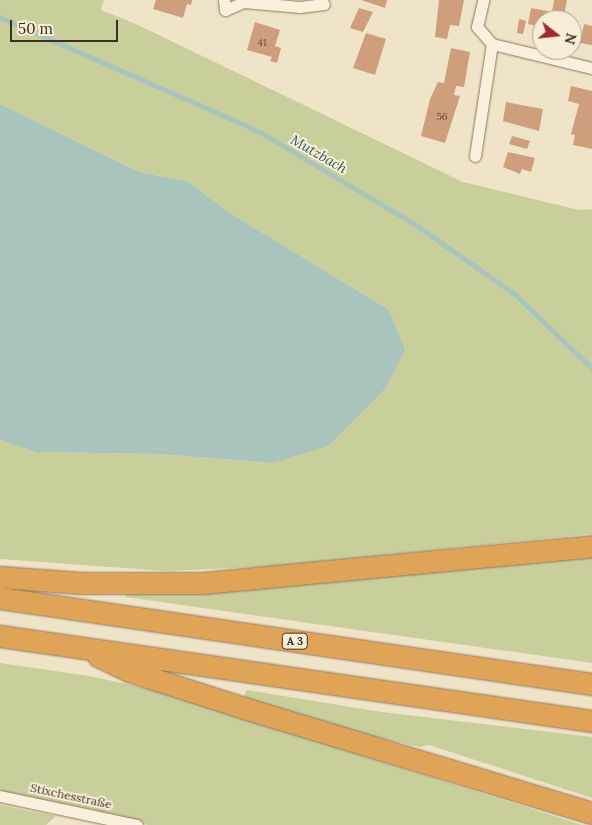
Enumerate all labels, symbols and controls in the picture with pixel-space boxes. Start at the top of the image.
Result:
scale bar [12,10,120,42]
north arrow [532,10,582,60]
text: 50 m [18,19,53,38]
text: N [560,31,581,47]
house number: 41 [257,37,267,49]
house number: 56 [436,111,448,123]
water label: Mutzbach [288,131,350,177]
road number: A 3 [281,632,309,649]
street label: Stixchesstraße [29,780,113,812]

